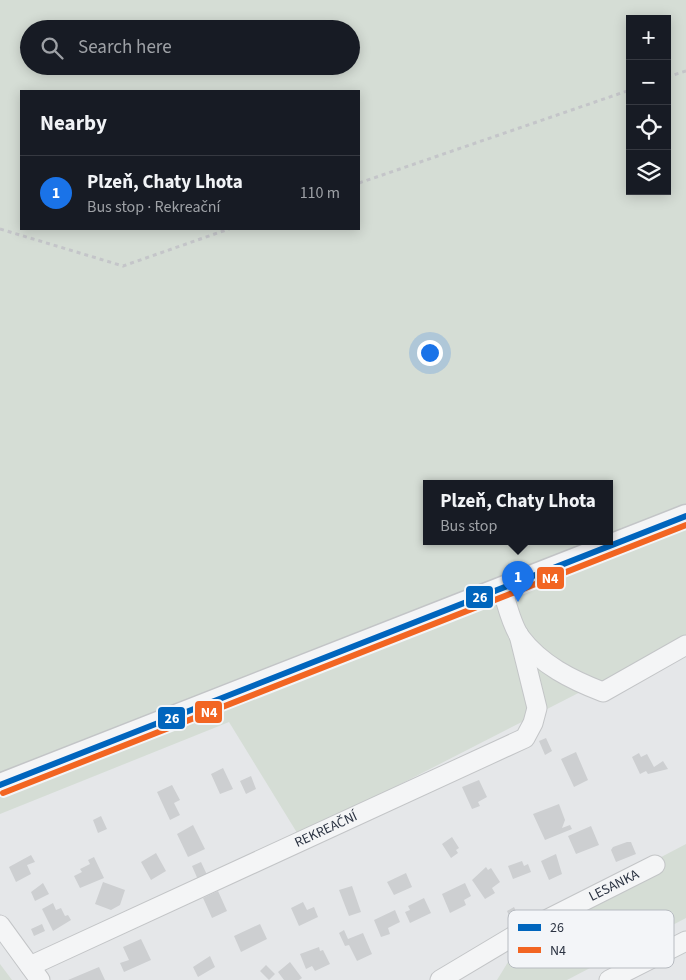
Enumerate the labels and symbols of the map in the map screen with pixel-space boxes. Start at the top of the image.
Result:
your location [417,340,443,366]
pin: 1 [502,561,534,602]
line badge: N4 [536,566,565,590]
text: N4 [542,569,559,589]
line badge: 26 [465,585,494,609]
text: 26 [473,588,487,608]
line badge: N4 [194,700,223,724]
text: N4 [201,703,218,723]
line badge: 26 [157,706,186,730]
text: 26 [165,709,179,729]
street label: REKREAČNÍ [291,806,362,853]
street label: LESANKA [585,864,643,907]
legend [508,910,674,968]
text: 26 [550,918,564,938]
text: N4 [550,941,566,961]

